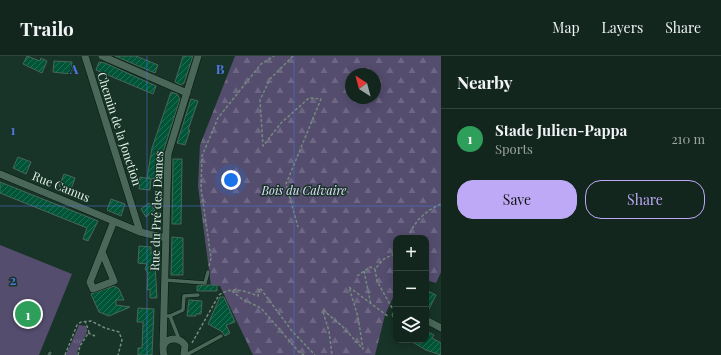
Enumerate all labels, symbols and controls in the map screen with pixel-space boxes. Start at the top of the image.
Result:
text: Trailo [20,15,74,41]
text: Map [552,18,580,37]
text: Layers [602,18,643,37]
text: Share [665,18,701,37]
text: A [69,60,79,77]
text: B [216,60,225,77]
north arrow [345,68,381,104]
street label: Chemin de la Jonction [94,70,146,187]
text: Nearby [457,71,512,93]
text: Stade Julien-Pappa [495,120,627,140]
text: 1 [11,121,16,138]
text: 1 [468,130,472,147]
text: 210 m [671,130,705,147]
text: Sports [495,140,533,157]
street label: Rue du Pré des Dames [146,151,166,271]
street label: Rue Camus [30,167,93,205]
your location [221,170,241,190]
button: Save [457,180,577,219]
button: Share [585,180,705,219]
park label: Bois du Calvaire [261,182,346,198]
map controls [393,235,429,343]
button: + [393,235,429,271]
text: 2 [10,271,17,288]
button: − [393,271,429,307]
pin: 1 [15,299,41,329]
button: layers [393,307,429,343]

